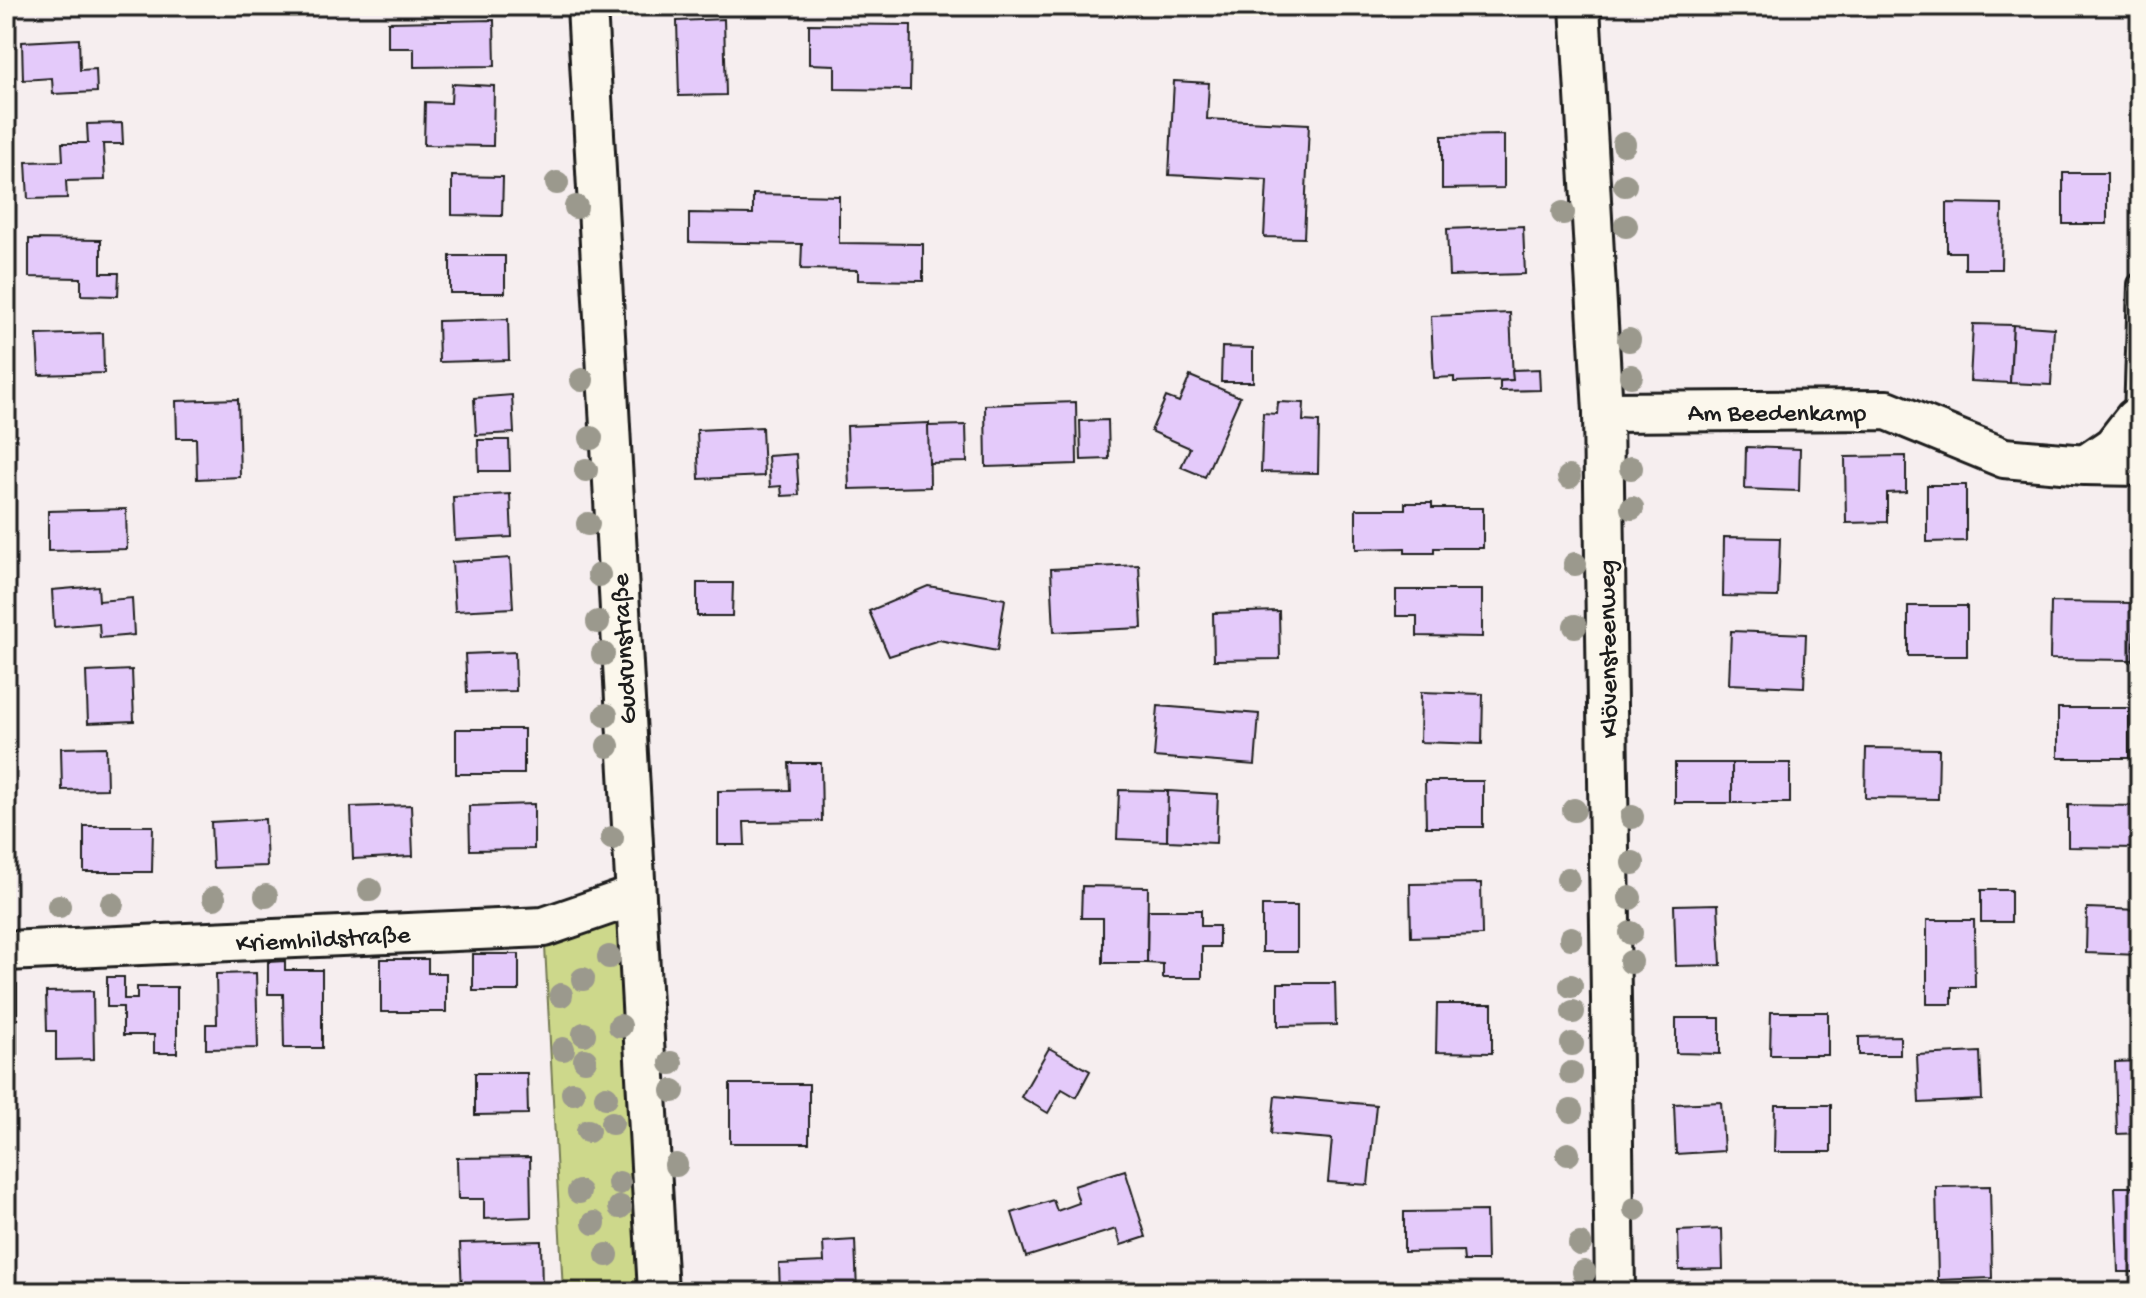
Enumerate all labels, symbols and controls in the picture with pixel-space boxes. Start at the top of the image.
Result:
street label: Am Beedenkamp [1688,400,1866,431]
street label: Klövensteenweg [1593,559,1628,738]
street label: Gudrunstraße [607,572,646,725]
street label: Kriemhildstraße [235,921,412,962]

